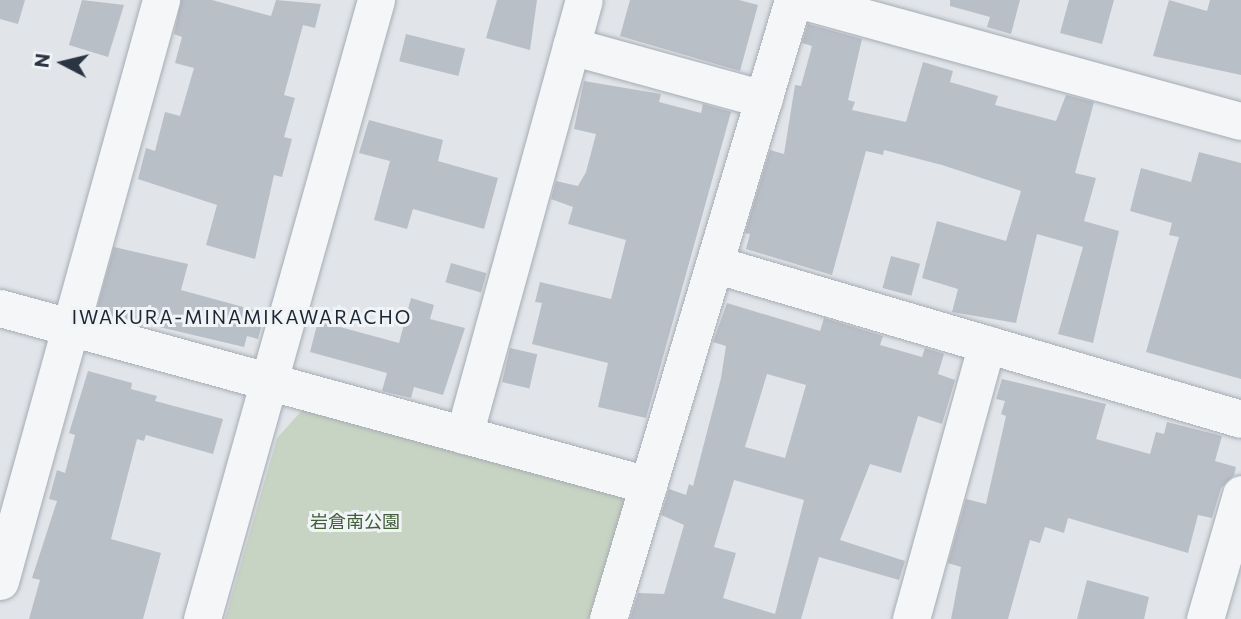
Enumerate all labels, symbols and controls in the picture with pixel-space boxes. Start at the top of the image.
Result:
north arrow [28,28,98,98]
text: N [29,52,54,69]
district label: IWAKURA-MINAMIKAWARACHO [75,306,409,328]
park label: 岩倉南公園 [310,510,400,532]

